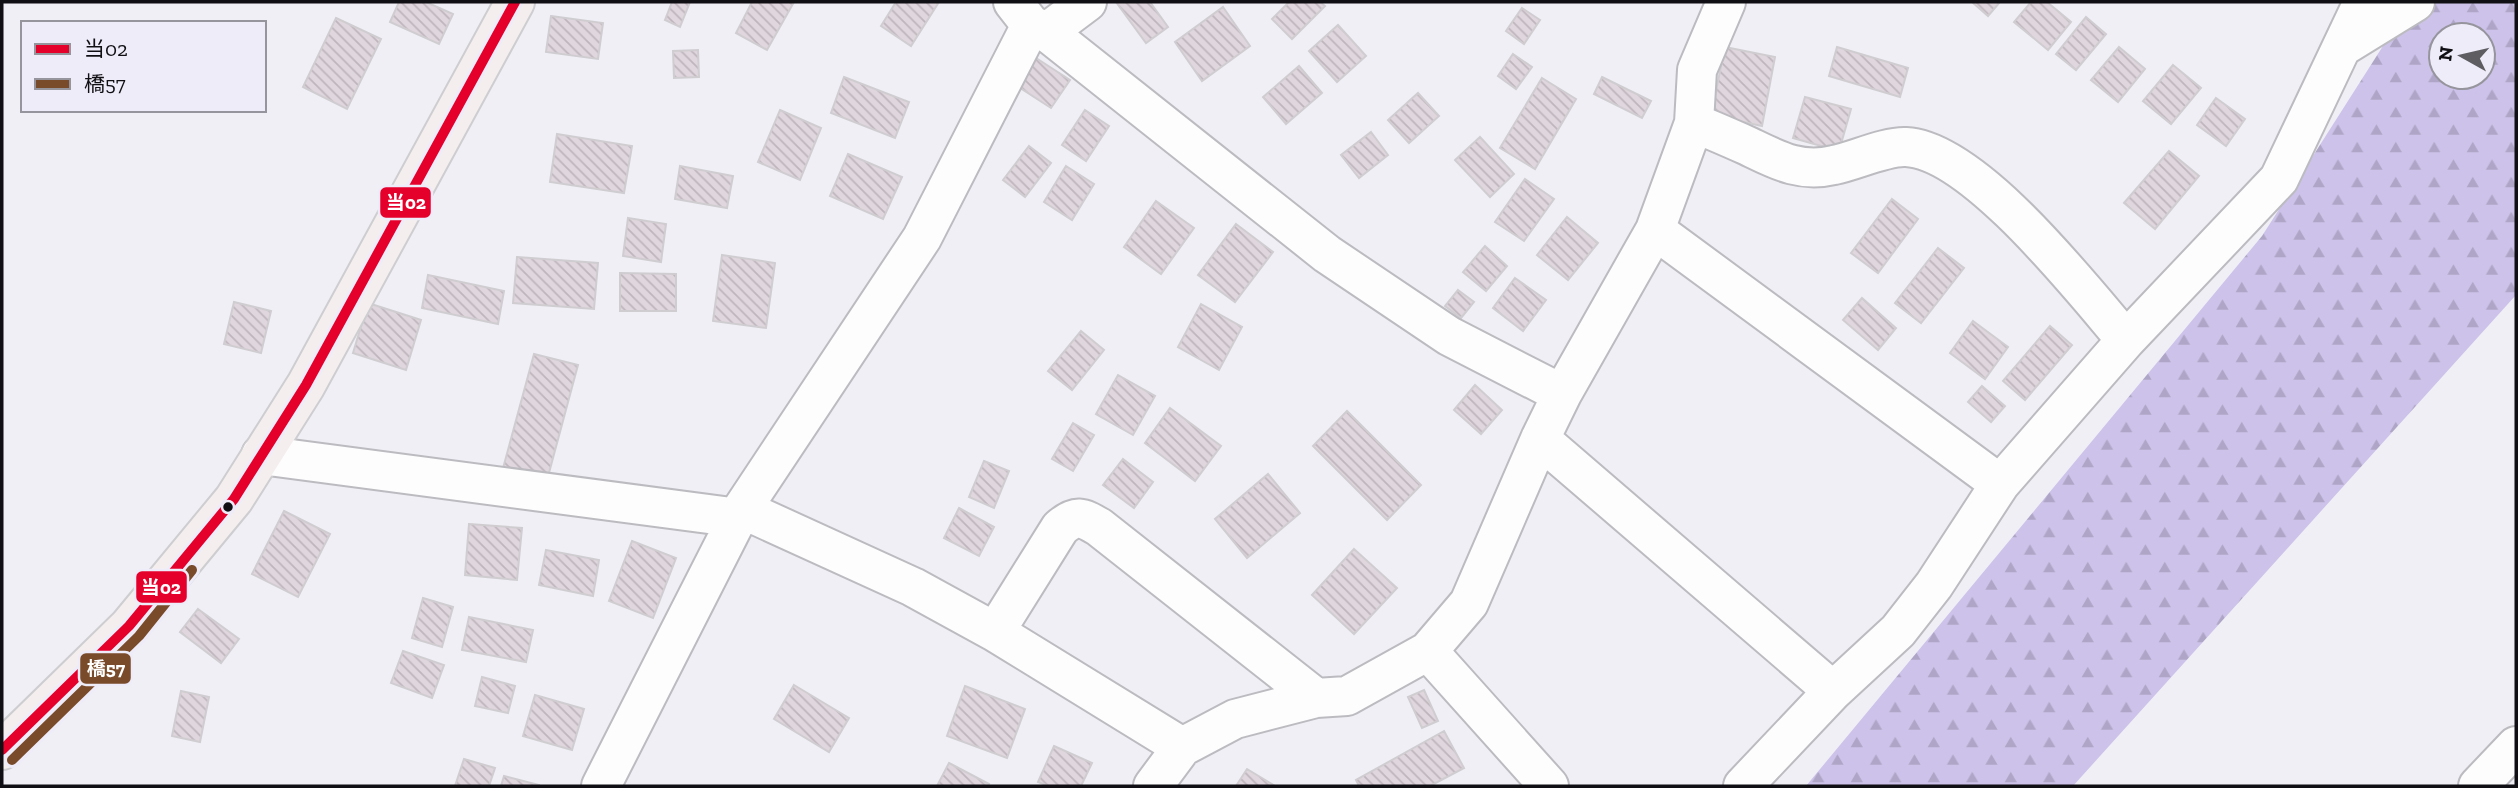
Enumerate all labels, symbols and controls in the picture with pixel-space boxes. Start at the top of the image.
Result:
legend [21,21,266,112]
north arrow [2427,21,2497,91]
text: 当02 [84,36,128,61]
text: N [2433,45,2458,62]
text: 橋57 [84,71,126,96]
line badge: 当02 [379,186,432,219]
text: 当02 [386,191,426,214]
unlabelled marker [221,500,235,514]
line badge: 当02 [135,570,188,604]
text: 当02 [141,576,181,599]
line badge: 橋57 [79,652,132,685]
text: 橋57 [87,657,126,680]

